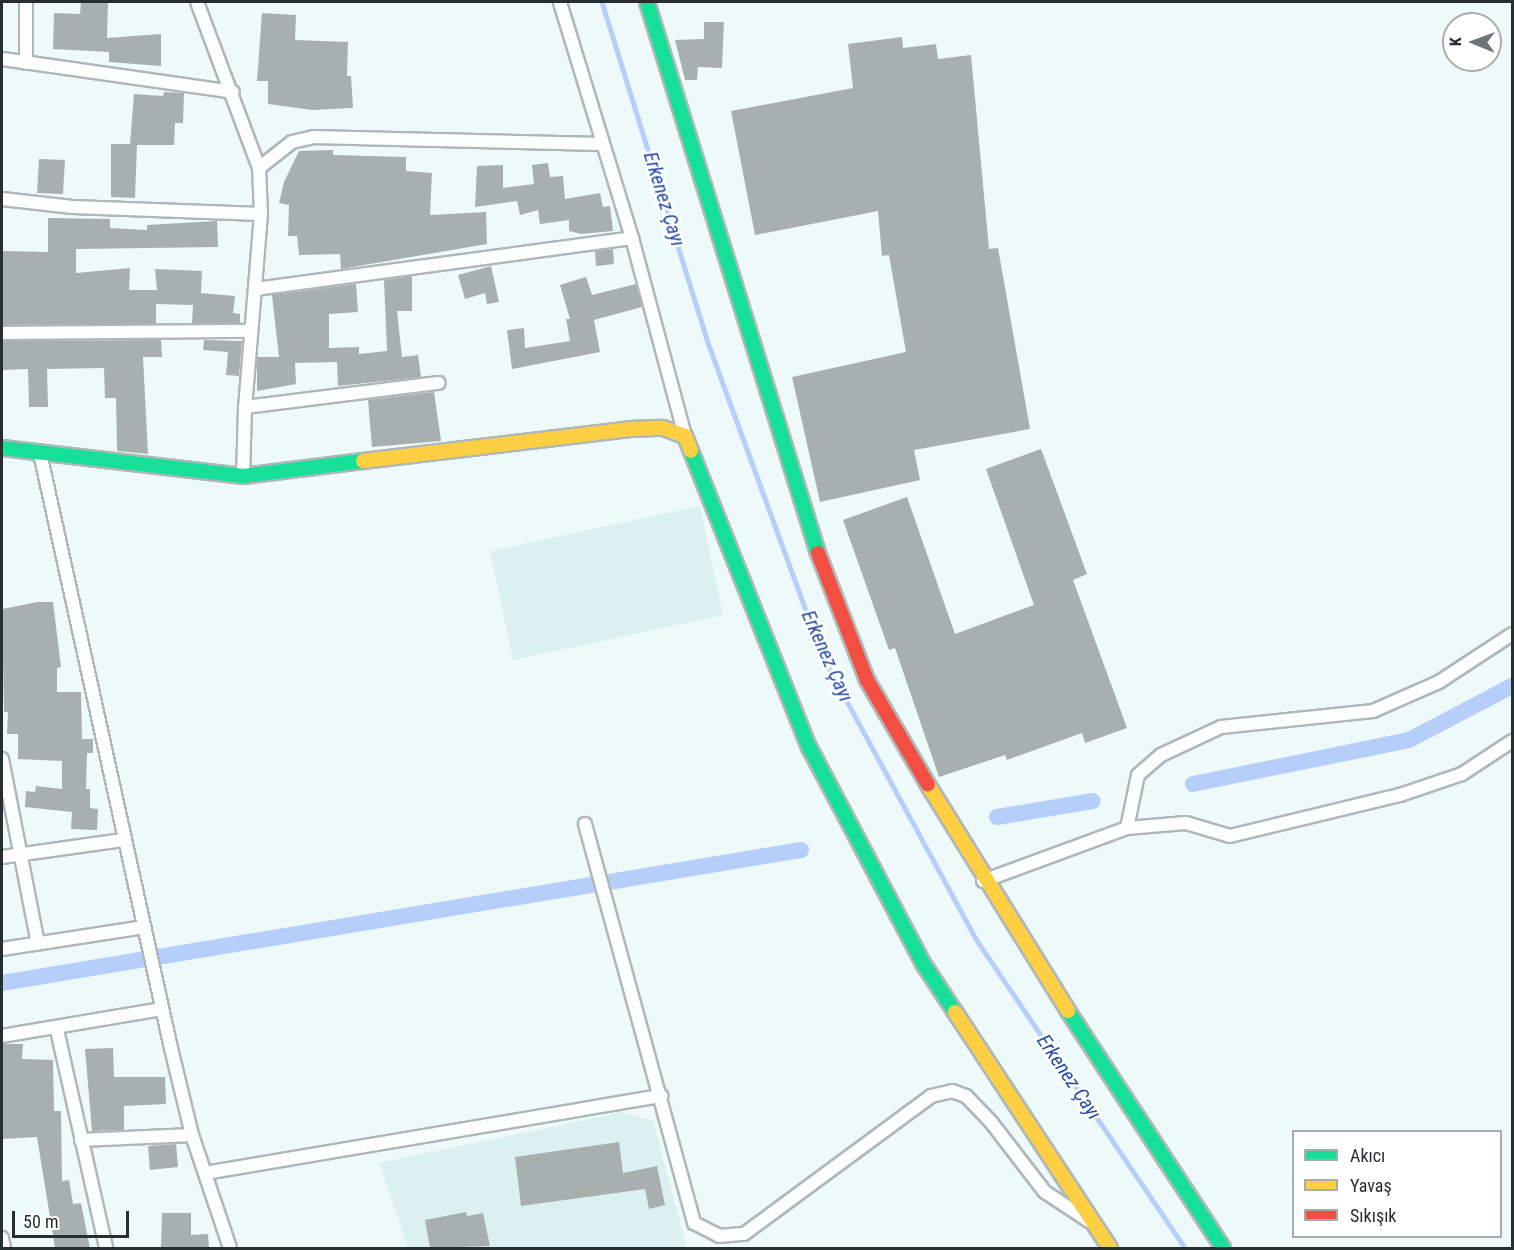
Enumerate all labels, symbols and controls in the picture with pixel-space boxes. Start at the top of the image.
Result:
north arrow [1442,12,1502,72]
text: K [1446,37,1465,46]
water label: Erkenez Çayı [638,149,690,249]
water label: Erkenez Çayı [796,607,858,705]
water label: Erkenez Çayı [1032,1030,1106,1124]
legend [1292,1130,1502,1238]
text: Akıcı [1350,1145,1385,1166]
text: Yavaş [1350,1175,1392,1196]
scale bar [15,1199,132,1237]
text: Sıkışık [1350,1205,1396,1226]
text: 50 m [23,1211,58,1232]

